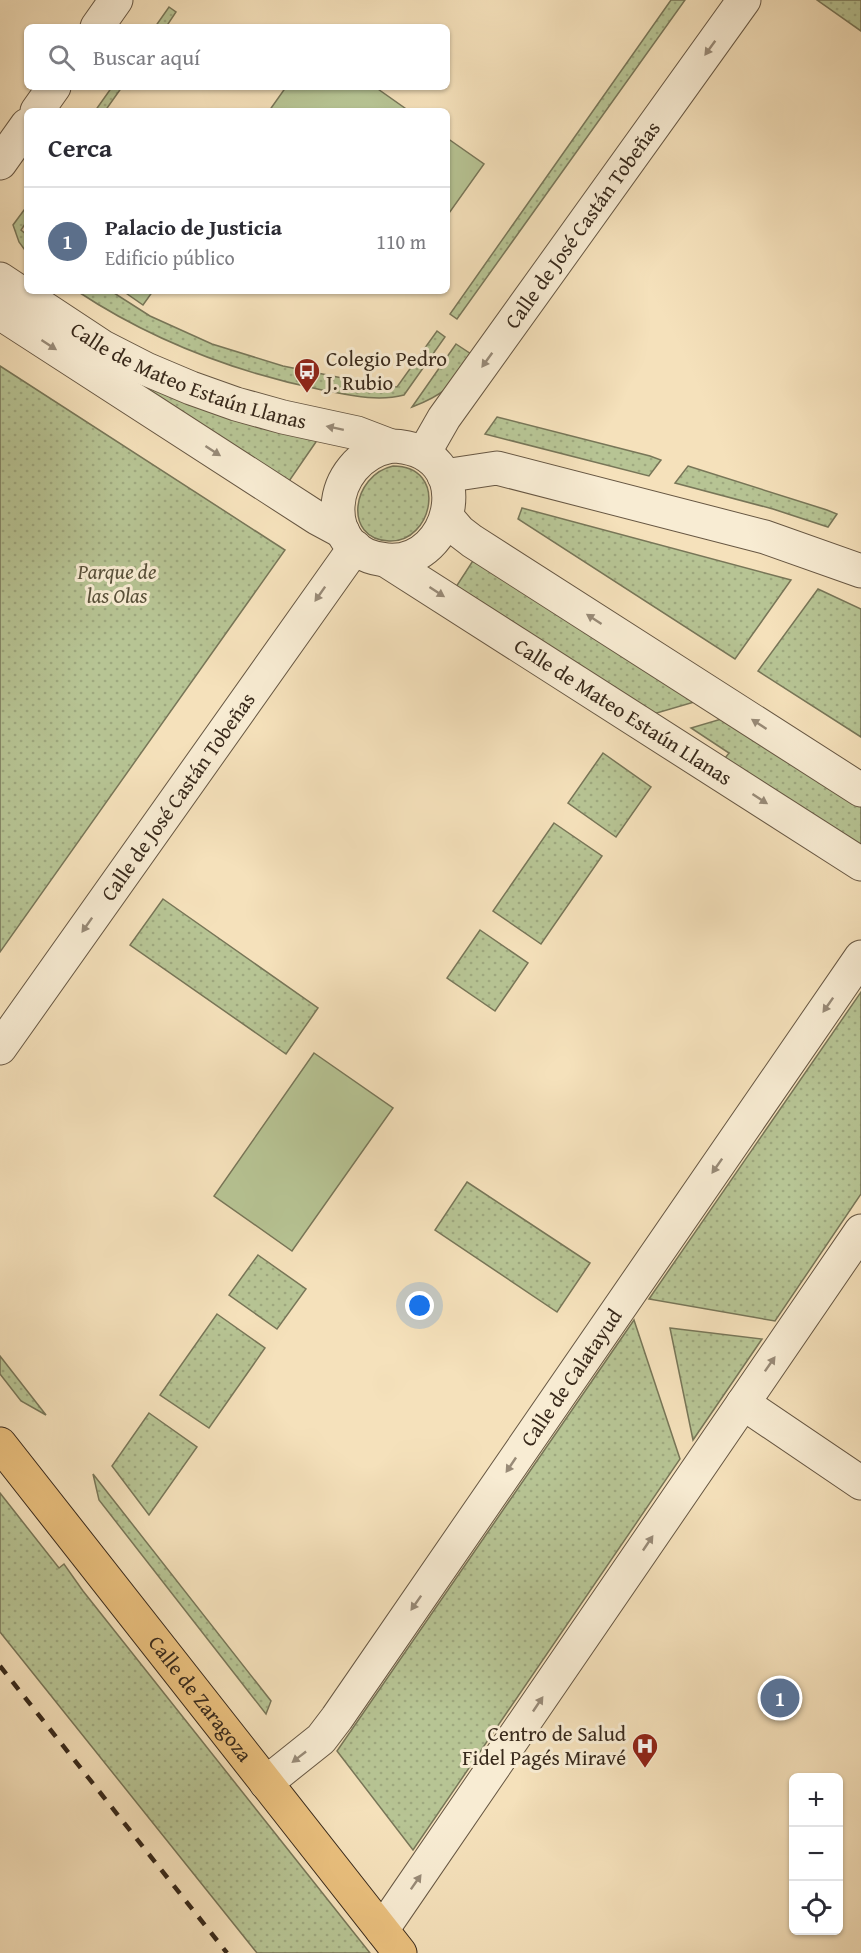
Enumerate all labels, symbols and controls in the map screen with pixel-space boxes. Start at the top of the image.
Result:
search box [24,24,450,90]
one-way arrow [704,39,716,55]
icon: search [45,41,78,74]
text: Buscar aquí [93,41,200,73]
street label: Calle de José Castán Tobeñas [497,114,668,335]
text: Cerca [48,128,112,167]
text: Palacio de Justicia [105,211,282,243]
text: 1 [62,227,73,256]
text: 110 m [376,227,426,256]
text: Edificio público [105,243,235,272]
street label: Calle de Mateo Estaún Llanas [65,314,309,437]
one-way arrow [41,339,57,350]
place label: Colegio Pedro J. Rubio [323,343,447,398]
one-way arrow [481,351,493,367]
bus stop icon: Colegio Pedro J. Rubio [292,356,322,394]
one-way arrow [325,423,344,432]
one-way arrow [205,445,221,456]
park label: Parque de las Olas [77,556,156,611]
one-way arrow [314,585,326,601]
one-way arrow [428,587,445,598]
one-way arrow [586,614,602,625]
street label: Calle de Mateo Estaún Llanas [508,630,738,793]
street label: Calle de José Castán Tobeñas [93,686,262,907]
one-way arrow [751,718,767,730]
one-way arrow [752,794,768,805]
one-way arrow [81,916,93,932]
one-way arrow [823,997,834,1013]
one-way arrow [711,1157,723,1173]
your location [405,1291,434,1320]
street label: Calle de Calatayud [512,1302,630,1453]
one-way arrow [764,1357,776,1373]
one-way arrow [505,1456,517,1472]
one-way arrow [642,1535,654,1551]
one-way arrow [410,1594,422,1610]
street label: Calle de Zaragoza [141,1629,260,1768]
pin: 1 [760,1676,800,1720]
one-way arrow [532,1696,544,1712]
place label: Centro de Salud Fidel Pagés Miravé [462,1718,627,1773]
hospital icon: Centro de Salud Fidel Pagés Miravé [630,1731,660,1769]
one-way arrow [291,1751,306,1763]
map controls [789,1773,843,1935]
button: + [789,1773,843,1827]
button: − [789,1827,843,1881]
one-way arrow [410,1874,422,1890]
button: locate [789,1881,843,1935]

